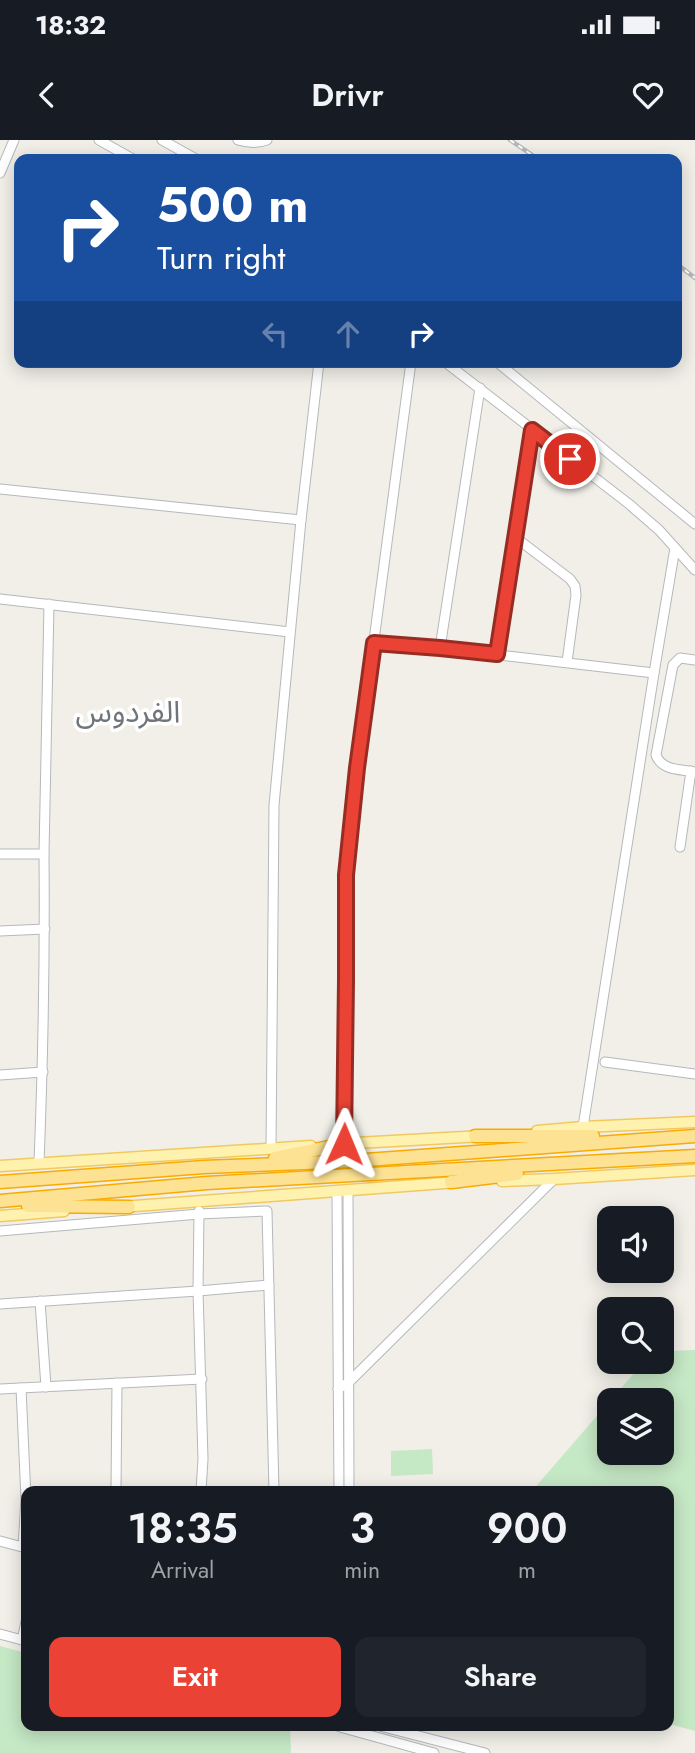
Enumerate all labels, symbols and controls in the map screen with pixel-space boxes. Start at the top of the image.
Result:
text: 18:32 [35,6,106,44]
text: Drivr [311,72,384,118]
icon: back [28,76,66,114]
icon: heart [629,76,667,114]
text: 500 m [157,170,308,240]
icon: right [42,182,133,273]
text: Turn right [157,235,286,281]
icon: left [256,315,294,353]
icon: ahead [329,315,367,353]
icon: right [402,315,440,353]
pin [540,429,600,489]
icon: arrive [551,440,589,478]
district label: الفردوس [76,690,180,733]
position arrow [307,1107,381,1181]
map controls [597,1206,674,1465]
button: sound [597,1206,674,1283]
button: search [597,1297,674,1374]
button: layers [597,1388,674,1465]
text: 18:35 [127,1498,238,1559]
text: 3 [350,1498,375,1559]
text: 900 [487,1498,568,1559]
text: Arrival [151,1553,214,1587]
text: min [344,1553,380,1587]
text: m [518,1553,536,1587]
button: Exit [49,1637,341,1717]
button: Share [355,1637,646,1717]

